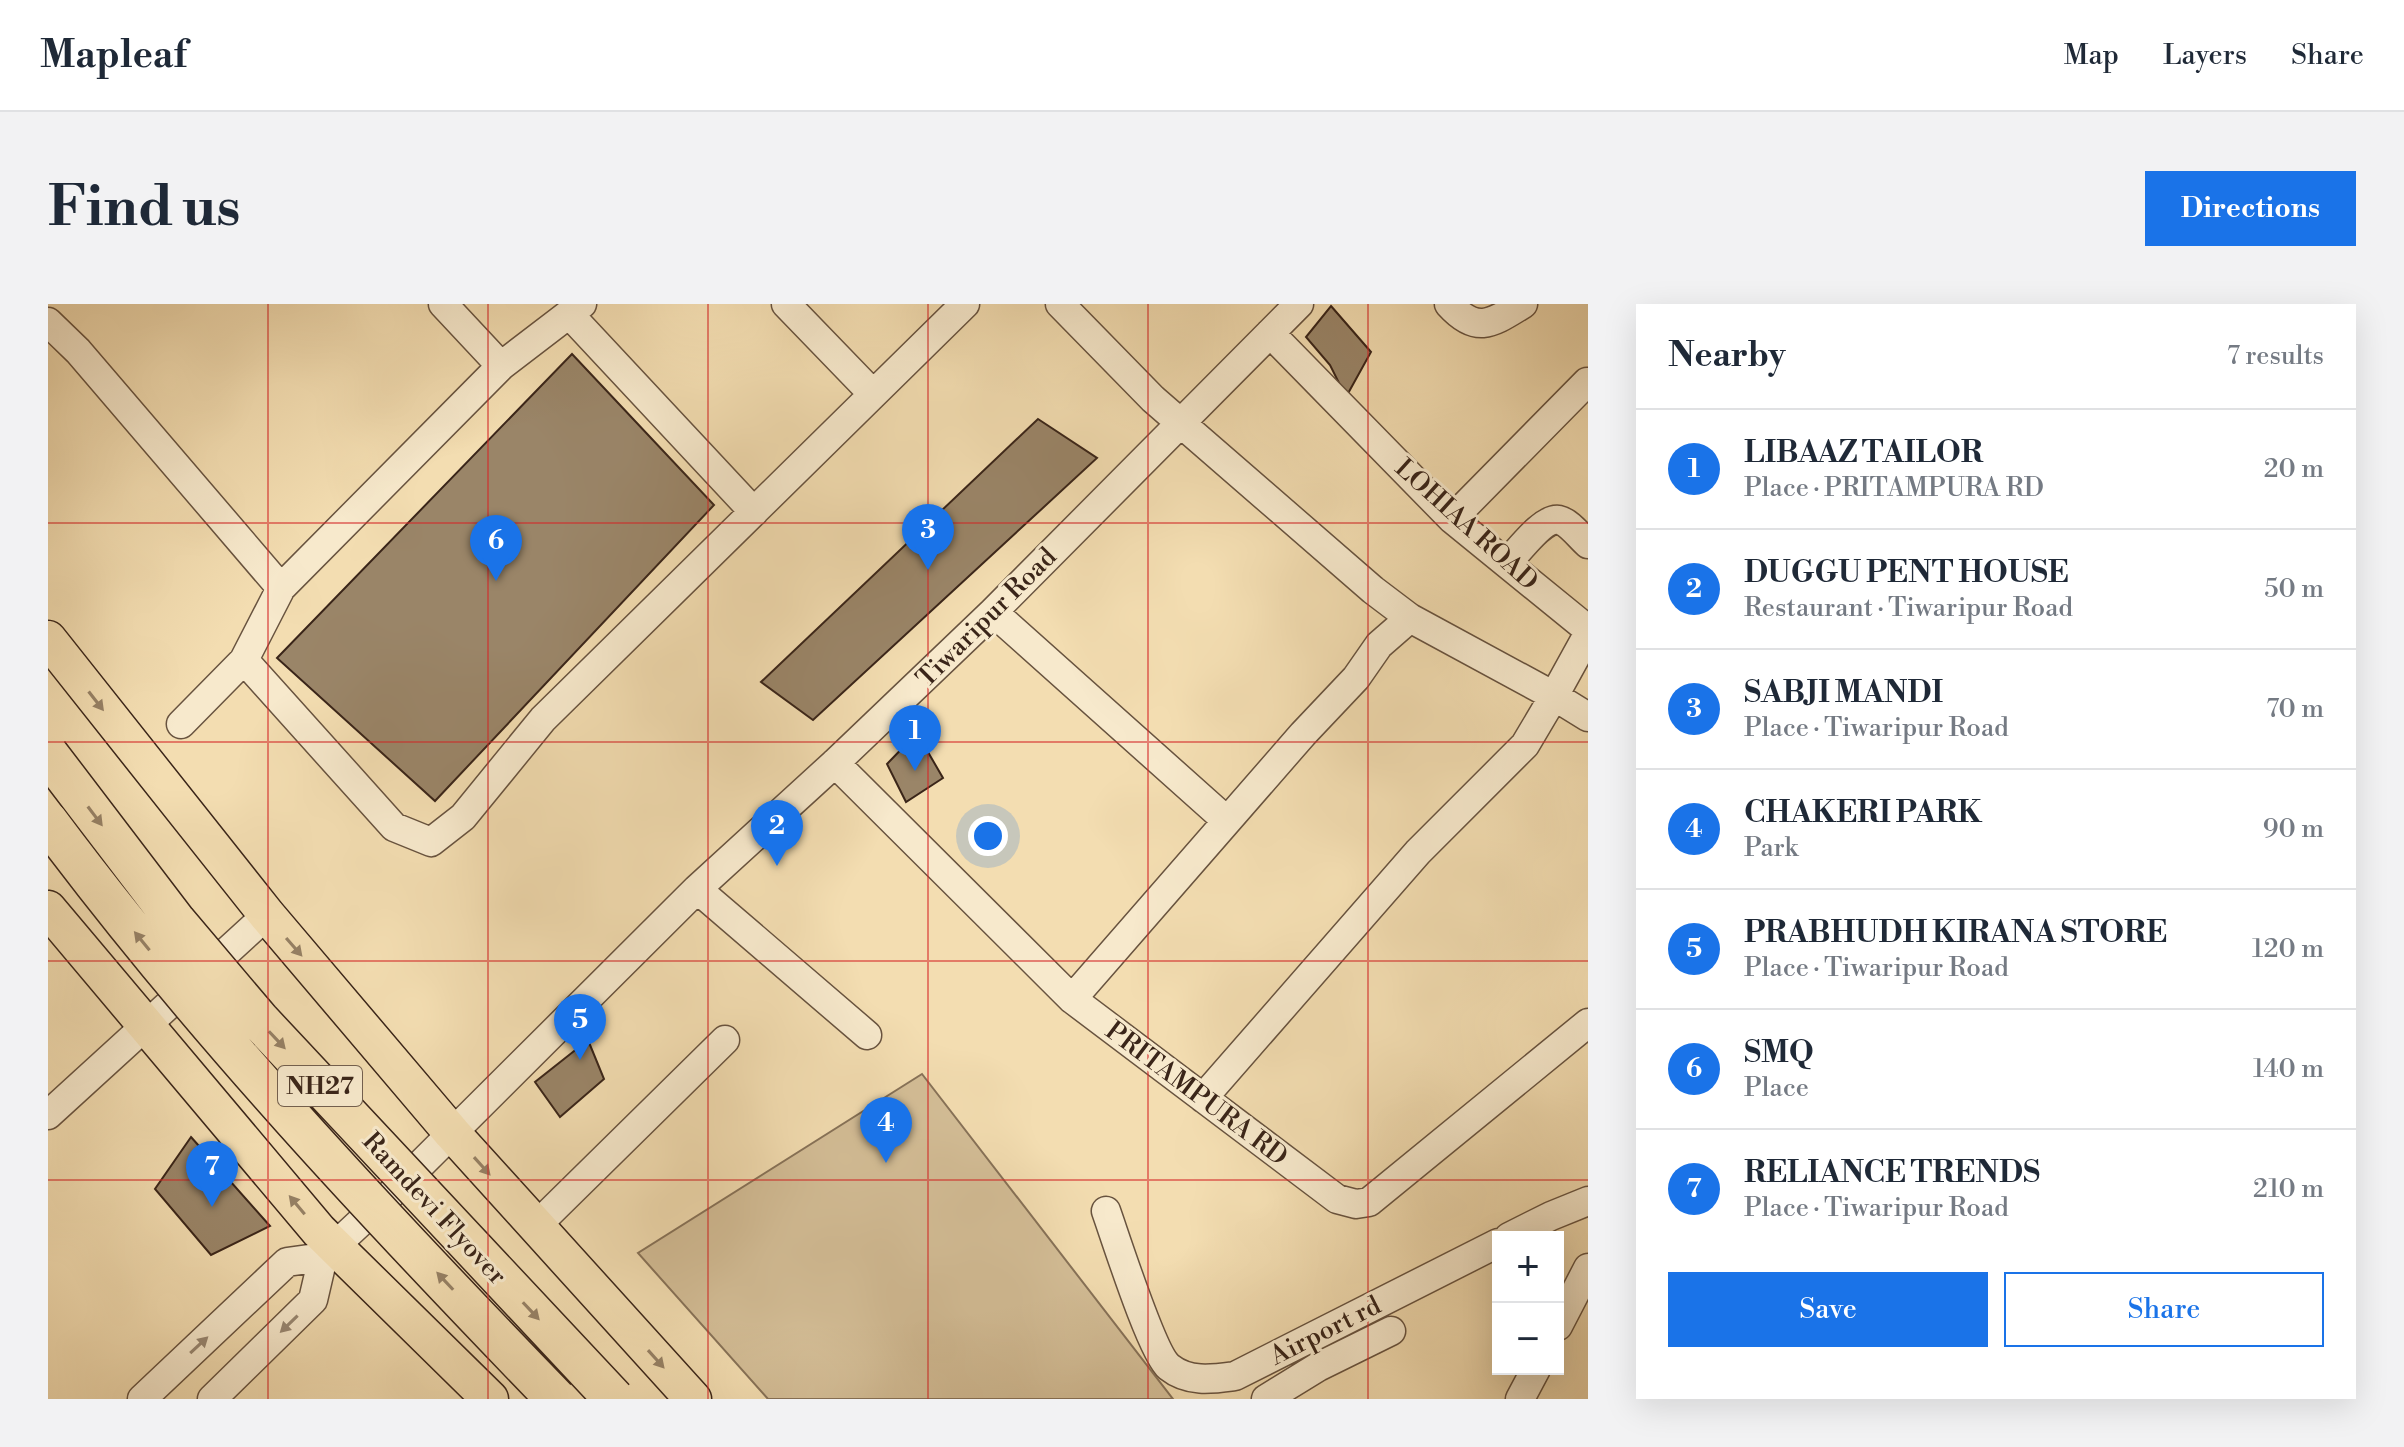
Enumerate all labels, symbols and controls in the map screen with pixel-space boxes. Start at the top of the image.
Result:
text: Mapleaf [40,32,187,79]
text: Map [2064,38,2119,73]
text: Layers [2163,38,2247,73]
text: Share [2291,38,2364,73]
button: Directions [2145,171,2356,246]
text: Find us [48,173,241,243]
text: Nearby [1668,335,1786,377]
text: 7 results [2227,340,2324,372]
text: LIBAAZ TAILOR [1744,434,1983,472]
street label: LOHIAA ROAD [1388,452,1545,597]
text: 1 [1688,453,1700,485]
text: 20 m [2264,453,2324,485]
text: Place · PRITAMPURA RD [1744,472,2044,504]
pin: 3 [902,504,954,570]
pin: 6 [470,515,522,581]
street label: Tiwaripur Road [910,541,1064,694]
text: DUGGU PENT HOUSE [1744,554,2069,592]
text: 2 [1686,573,1702,605]
text: 50 m [2264,573,2324,605]
text: Restaurant · Tiwaripur Road [1744,592,2073,624]
text: SABJI MANDI [1744,674,1943,712]
one-way arrow [88,691,104,711]
text: 3 [1686,693,1702,725]
text: 70 m [2266,693,2324,725]
pin: 1 [889,705,941,771]
text: Place · Tiwaripur Road [1744,712,2009,744]
text: CHAKERI PARK [1744,794,1982,832]
pin: 2 [751,800,803,866]
one-way arrow [87,806,103,826]
text: 4 [1685,813,1703,845]
text: 90 m [2263,813,2324,845]
your location [968,816,1008,856]
text: Park [1744,832,1798,864]
text: PRABHUDH KIRANA STORE [1744,914,2167,952]
one-way arrow [134,931,151,951]
text: 5 [1686,933,1702,965]
text: 120 m [2252,933,2324,965]
one-way arrow [285,936,302,956]
text: Place · Tiwaripur Road [1744,952,2009,984]
pin: 5 [554,994,606,1060]
street label: PRITAMPURA RD [1099,1015,1294,1173]
one-way arrow [267,1030,285,1049]
text: SMQ [1744,1034,1814,1072]
text: 6 [1686,1053,1702,1085]
text: 140 m [2253,1053,2324,1085]
road number: NH27 [278,1066,362,1106]
text: Place [1744,1072,1809,1104]
pin: 4 [860,1097,912,1163]
street label: Ramdevi Flyover [355,1126,513,1292]
pin: 7 [186,1141,238,1207]
text: RELIANCE TRENDS [1744,1154,2040,1192]
one-way arrow [472,1156,490,1175]
text: 7 [1686,1173,1702,1205]
text: 210 m [2253,1173,2324,1205]
text: Place · Tiwaripur Road [1744,1192,2009,1224]
one-way arrow [289,1195,306,1215]
map controls [1492,1231,1564,1375]
button: + [1492,1231,1564,1303]
one-way arrow [436,1272,454,1291]
button: Save [1668,1272,1988,1347]
button: Share [2004,1272,2324,1347]
street label: Airport rd [1264,1289,1387,1373]
one-way arrow [522,1301,540,1320]
button: − [1492,1303,1564,1375]
one-way arrow [280,1314,299,1332]
one-way arrow [189,1337,208,1355]
one-way arrow [646,1349,664,1368]

